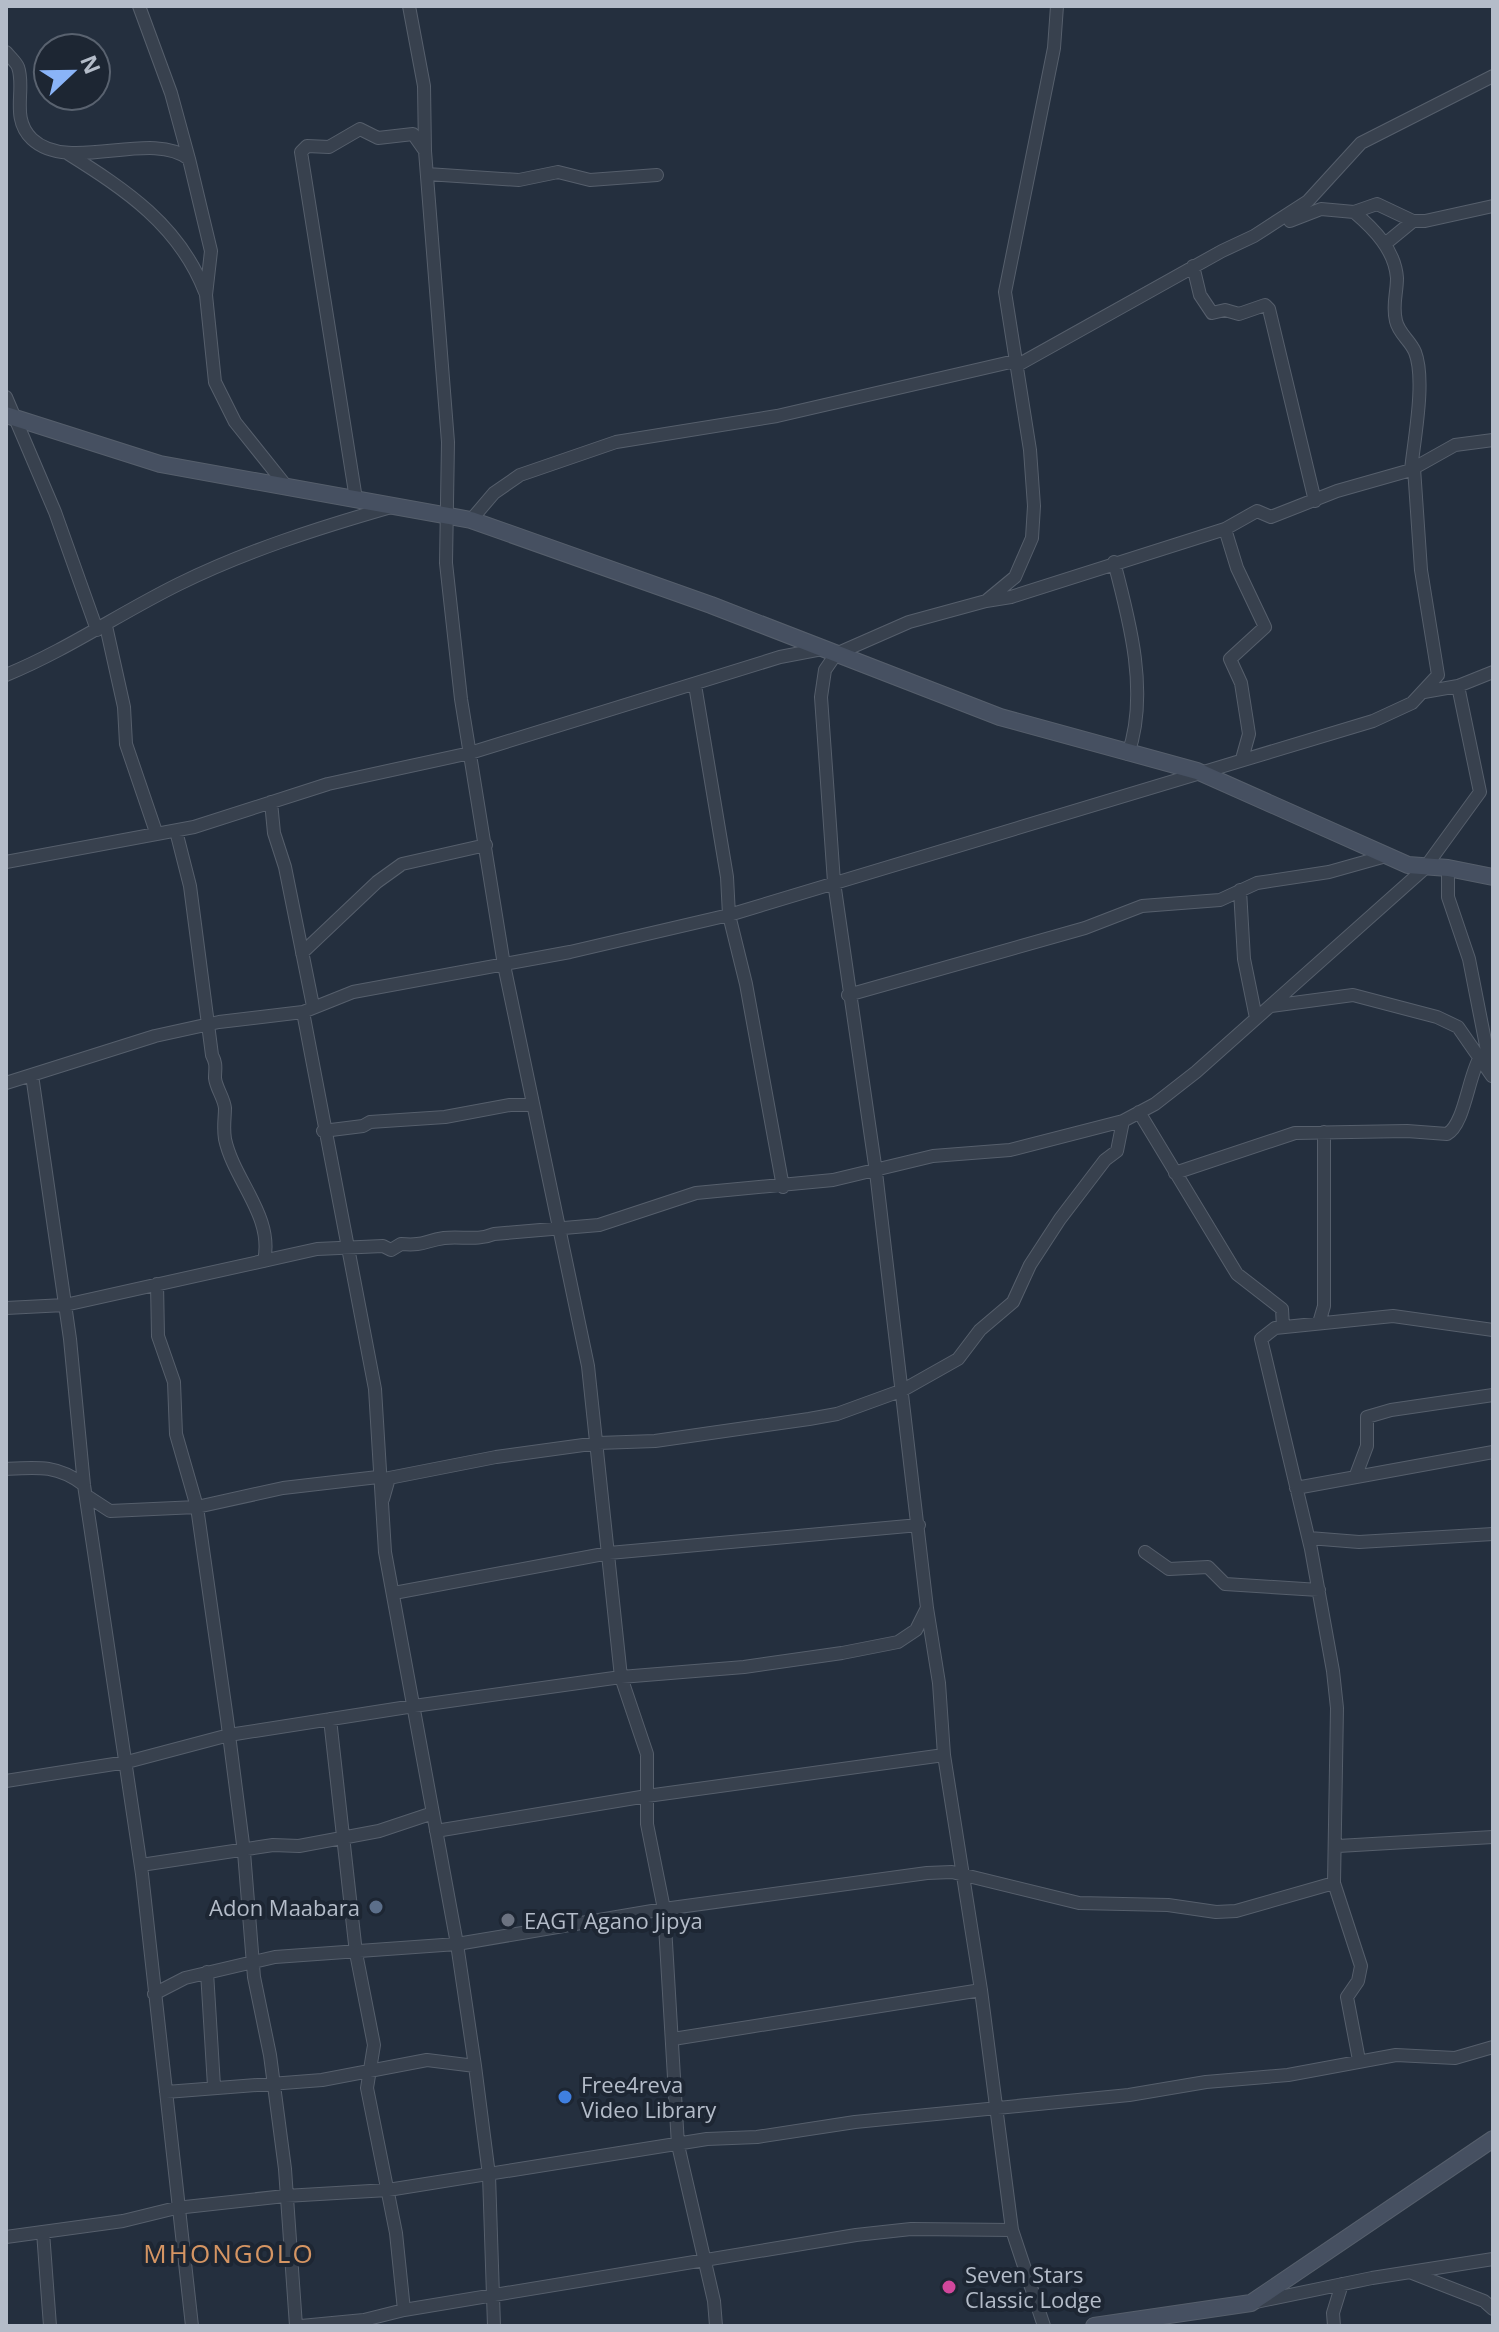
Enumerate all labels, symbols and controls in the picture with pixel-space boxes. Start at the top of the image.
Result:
north arrow [32,32,112,112]
text: N [74,50,109,78]
place label: Adon Maabara [209,1892,360,1922]
marker: Adon Maabara [367,1898,385,1916]
place label: EAGT Agano Jipya [524,1905,703,1935]
marker: EAGT Agano Jipya [499,1911,517,1929]
place label: Free4reva Video Library [581,2069,717,2124]
marker: Free4reva Video Library [556,2088,574,2106]
district label: MHONGOLO [143,2235,315,2271]
place label: Seven Stars Classic Lodge [965,2259,1102,2314]
marker: Seven Stars Classic Lodge [940,2278,958,2296]

